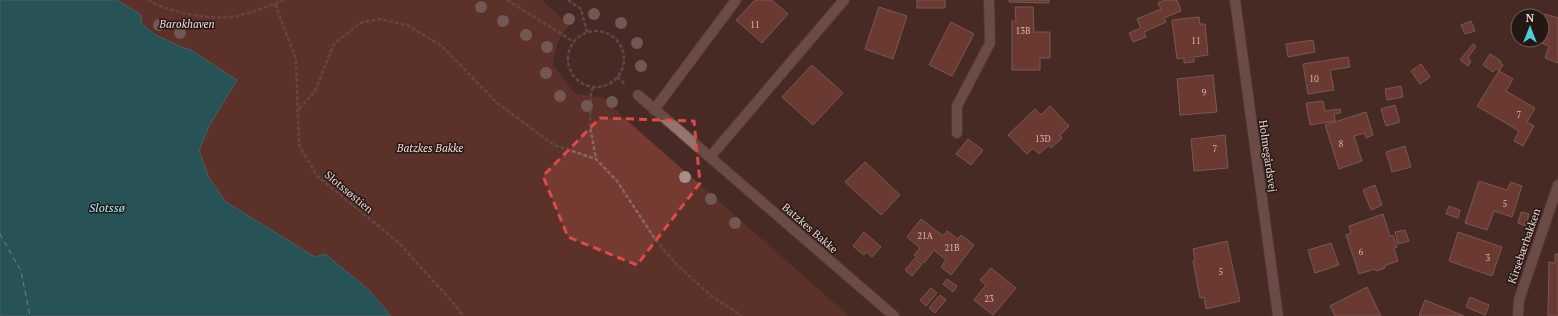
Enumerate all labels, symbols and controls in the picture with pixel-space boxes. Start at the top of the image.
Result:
north arrow [1510,8,1550,48]
text: N [1526,11,1535,25]
park label: Barokhaven [158,17,215,31]
house number: 11 [750,19,760,31]
house number: 13B [1015,25,1031,37]
house number: 11 [1191,35,1201,47]
house number: 10 [1309,73,1319,85]
house number: 9 [1202,87,1207,99]
house number: 7 [1517,109,1522,121]
street label: Holmegårdsvej [1256,119,1280,193]
house number: 13D [1035,133,1051,145]
house number: 8 [1339,138,1344,150]
park label: Batzkes Bakke [396,141,463,155]
house number: 7 [1213,143,1218,155]
street label: Slotssøstien [322,168,376,217]
house number: 5 [1503,198,1508,210]
water label: Slotssø [89,200,126,215]
street label: Batzkes Bakke [779,200,841,256]
street label: Kirsebærbakken [1505,206,1544,285]
house number: 21A [917,230,934,242]
house number: 21B [944,242,960,254]
house number: 6 [1359,246,1364,258]
house number: 3 [1486,252,1491,264]
house number: 5 [1219,266,1224,278]
house number: 23 [984,293,994,305]

